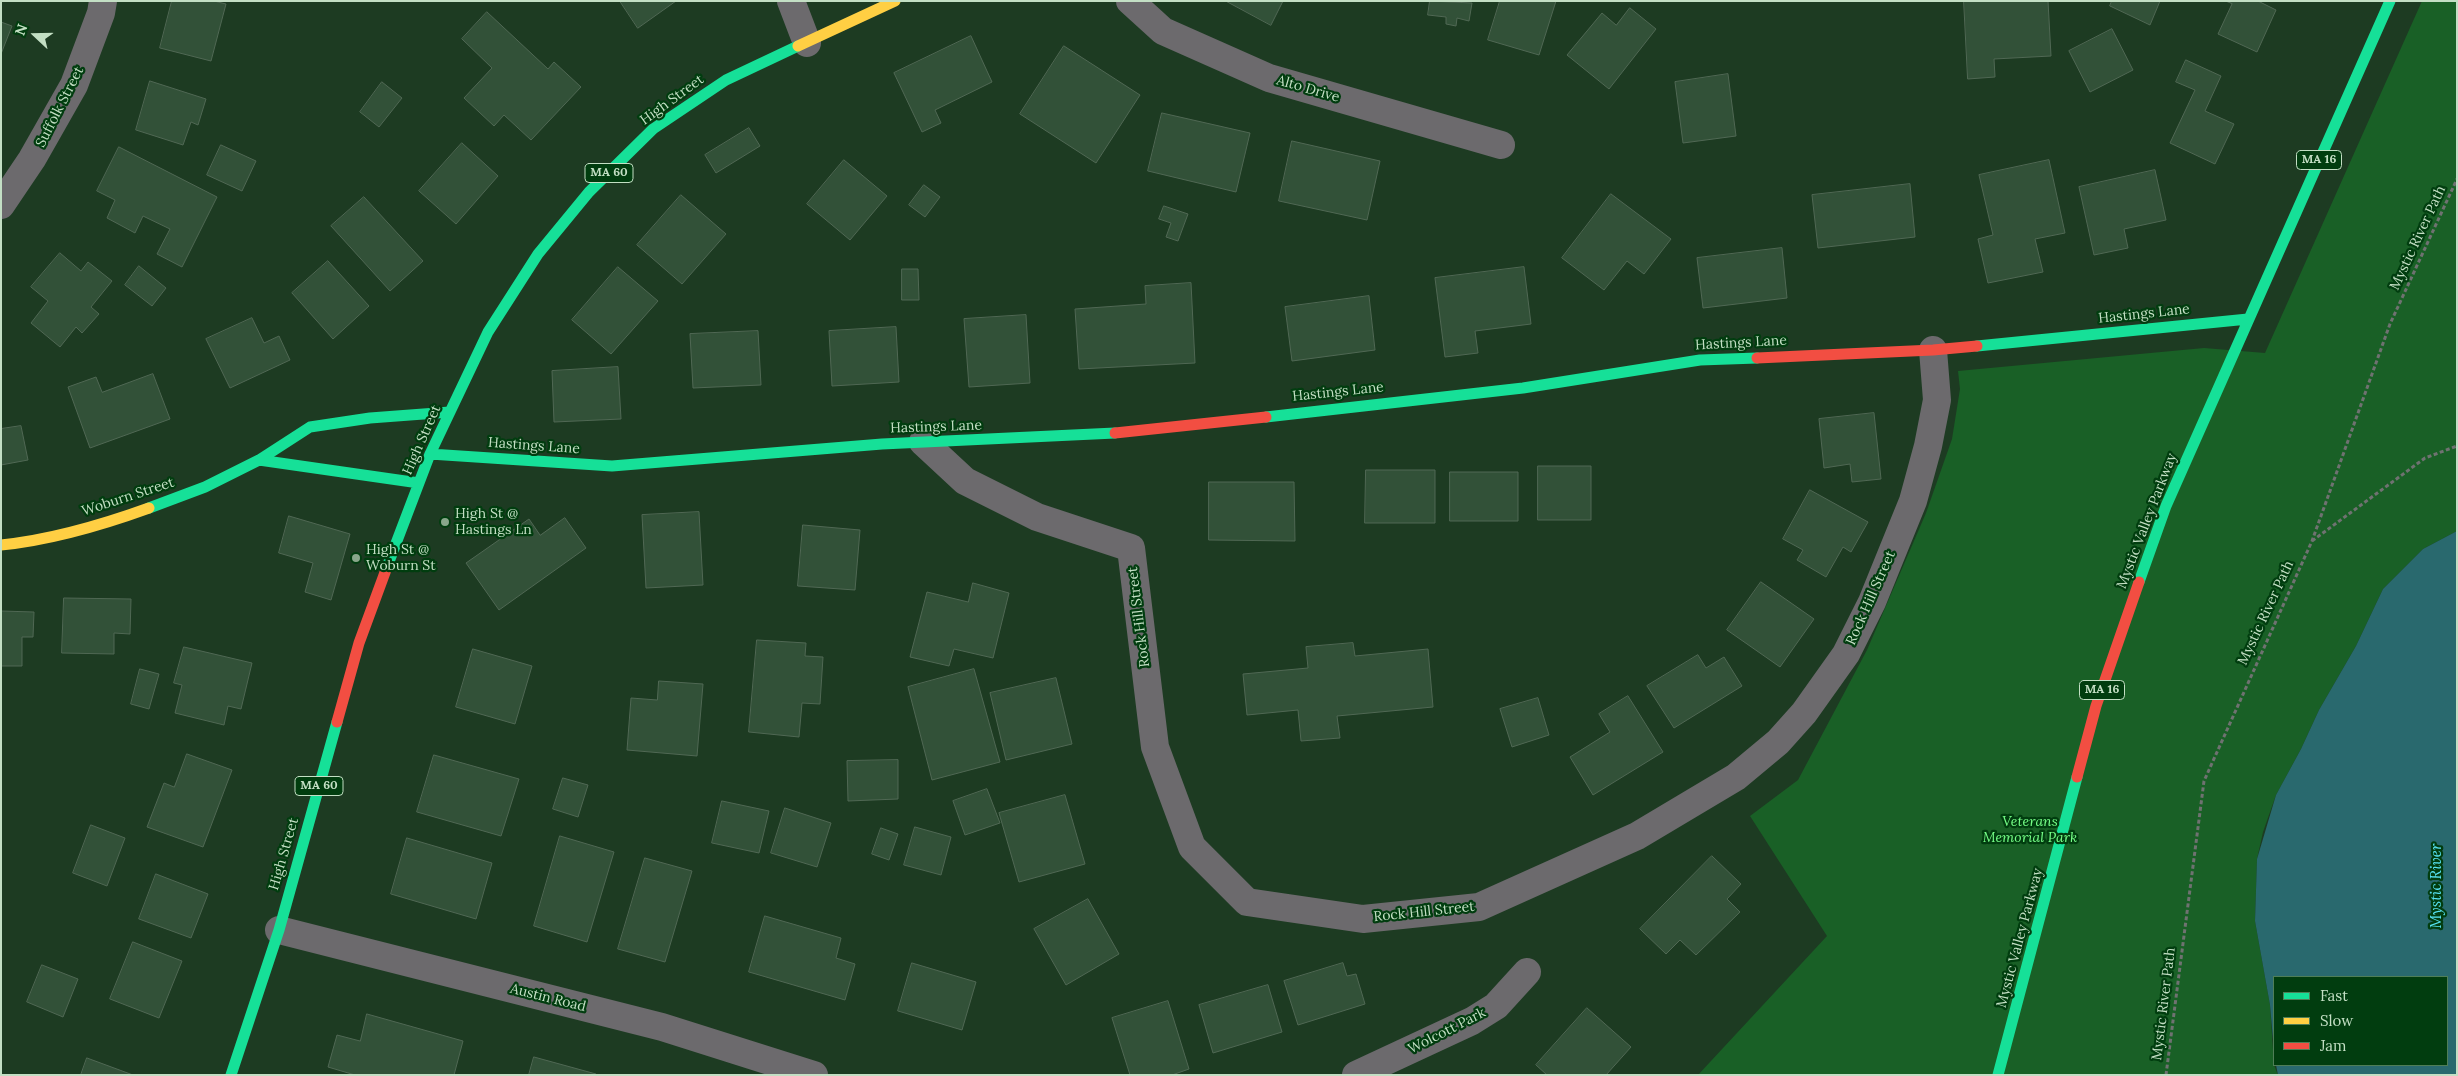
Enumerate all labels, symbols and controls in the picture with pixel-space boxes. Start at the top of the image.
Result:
north arrow [10,10,60,60]
text: N [11,21,31,38]
street label: Suffolk Street [32,64,88,150]
street label: High Street [637,71,707,129]
street label: Alto Drive [1275,72,1341,106]
road number: MA 16 [2296,150,2342,170]
road number: MA 60 [585,164,633,182]
street label: Mystic River Path [2386,183,2450,293]
street label: Hastings Lane [2097,301,2191,327]
street label: Hastings Lane [1695,332,1787,354]
street label: Hastings Lane [1291,379,1385,405]
street label: High Street [399,403,445,477]
street label: Hastings Lane [890,417,982,437]
street label: Hastings Lane [488,434,580,458]
street label: Mystic Valley Parkway [2113,451,2181,591]
street label: Woburn Street [80,474,176,520]
place label: High St @ Hastings Ln [455,506,532,538]
marker: High St @ Hastings Ln [439,516,451,528]
place label: High St @ Woburn St [366,542,436,574]
street label: Rock Hill Street [1843,548,1899,648]
marker: High St @ Woburn St [350,552,362,564]
street label: Mystic River Path [2234,558,2298,668]
street label: Rock Hill Street [1124,566,1154,668]
road number: MA 16 [2080,680,2124,700]
road number: MA 60 [295,776,343,796]
park label: Veterans Memorial Park [1983,814,2077,846]
street label: High Street [266,816,302,892]
water label: Mystic River [2428,843,2446,929]
street label: Mystic Valley Parkway [1993,866,2047,1010]
street label: Rock Hill Street [1373,898,1475,926]
street label: Mystic River Path [2149,947,2179,1061]
legend [2273,976,2448,1066]
street label: Austin Road [508,980,588,1016]
text: Fast [2320,986,2348,1005]
street label: Wolcott Park [1405,1004,1489,1058]
text: Slow [2320,1011,2353,1030]
text: Jam [2320,1036,2347,1055]

